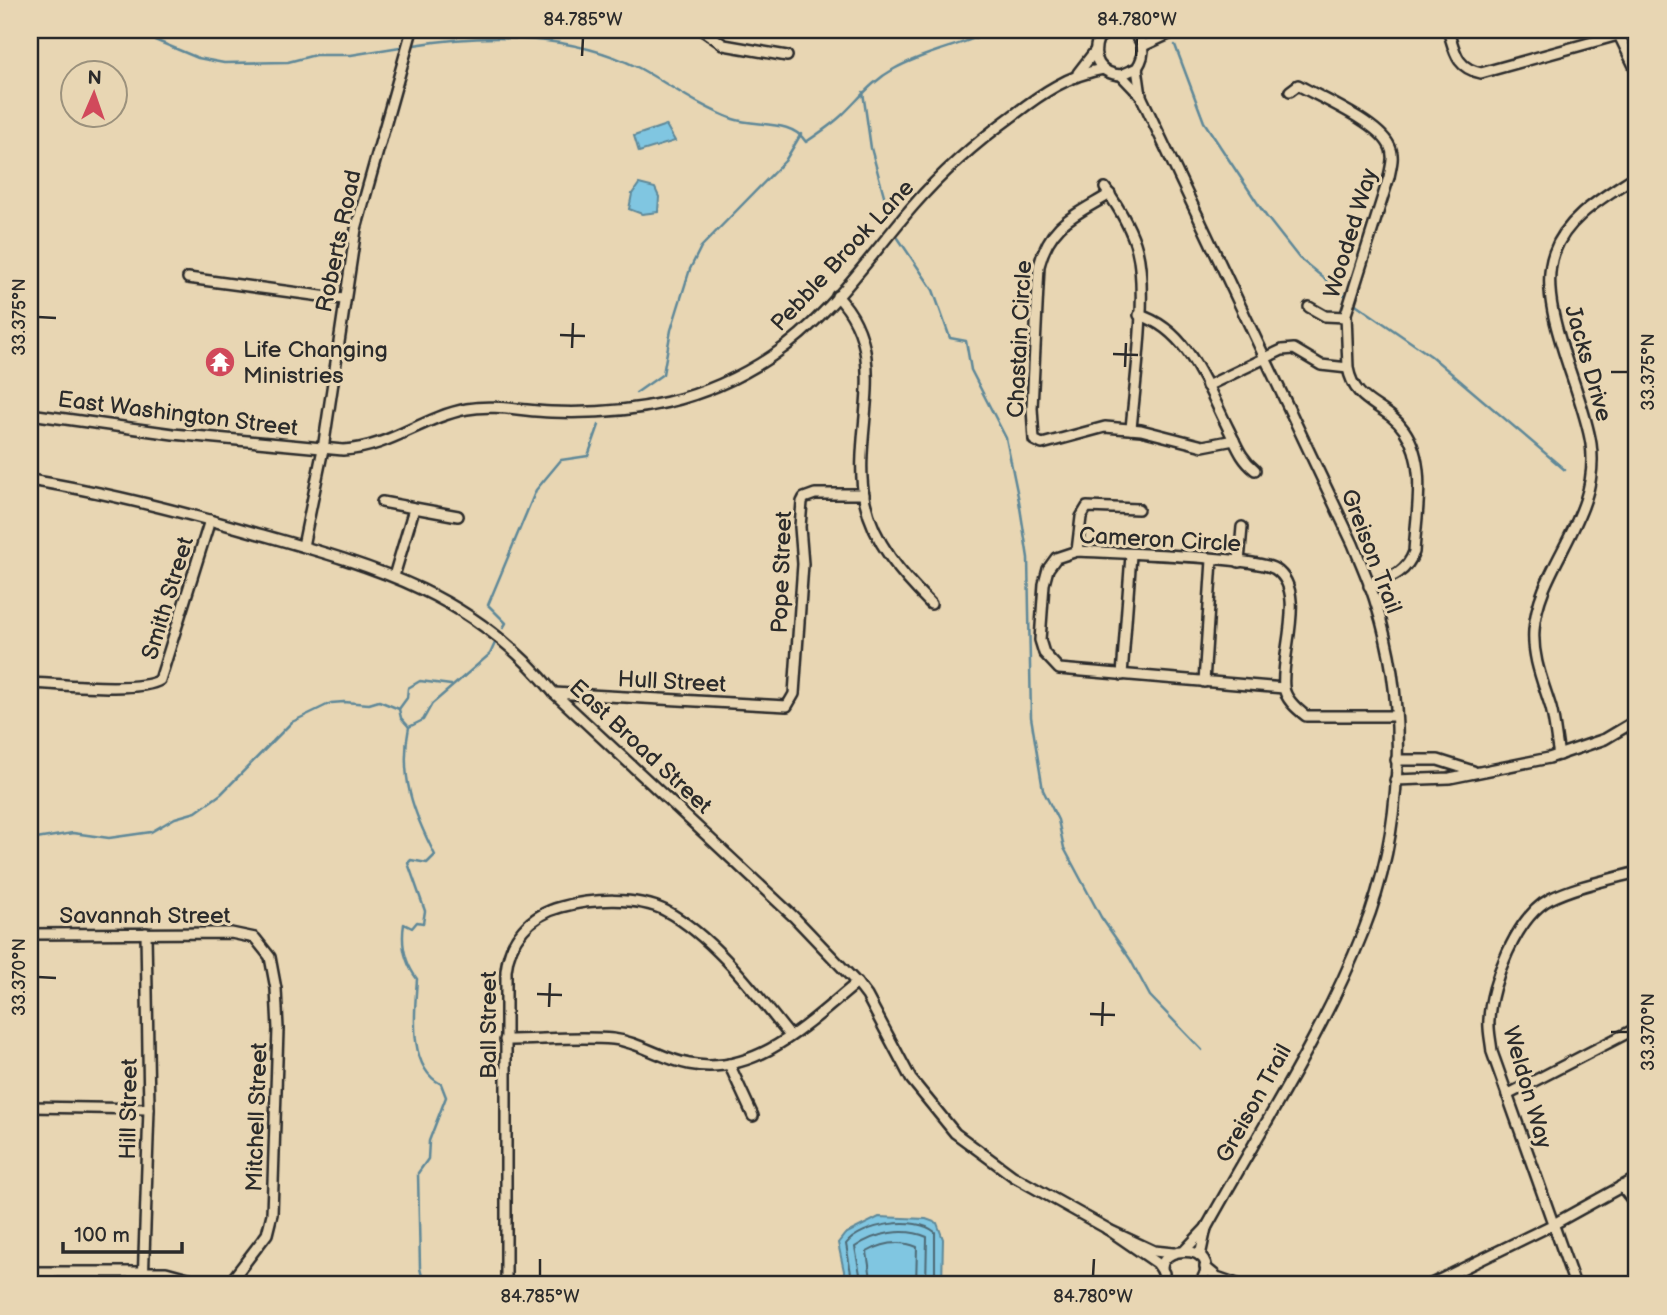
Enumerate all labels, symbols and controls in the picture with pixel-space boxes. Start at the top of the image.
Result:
text: 84.785°W [543,9,623,30]
text: 84.780°W [1097,9,1177,30]
north arrow [60,60,130,130]
text: N [87,67,102,90]
street label: Wooded Way [1318,164,1384,302]
street label: Roberts Road [310,168,368,315]
street label: Pebble Brook Lane [765,174,920,337]
street label: Chastain Circle [1002,259,1038,419]
text: 33.375°N [9,278,30,356]
street label: Jacks Drive [1558,302,1618,425]
text: 33.375°N [1638,333,1659,411]
place label: Life Changing Ministries [243,336,388,390]
temple icon: Life Changing Ministries [203,345,237,379]
street label: East Washington Street [56,385,300,443]
street label: Greison Trail [1335,485,1408,618]
street label: Pope Street [766,510,798,634]
street label: Cameron Circle [1078,522,1242,558]
street label: Smith Street [136,533,200,663]
street label: Hull Street [617,665,727,699]
street label: East Broad Street [563,674,717,820]
street label: Savannah Street [59,902,231,930]
text: 33.370°N [9,938,30,1016]
street label: Ball Street [475,971,503,1079]
text: 33.370°N [1638,993,1659,1071]
street label: Weldon Way [1496,1023,1558,1152]
street label: Greison Trail [1210,1039,1298,1168]
street label: Mitchell Street [240,1042,274,1192]
street label: Hill Street [114,1058,144,1160]
scale bar [63,1210,182,1254]
text: 100 m [74,1223,130,1248]
text: 84.785°W [500,1286,580,1307]
text: 84.780°W [1053,1286,1133,1307]

